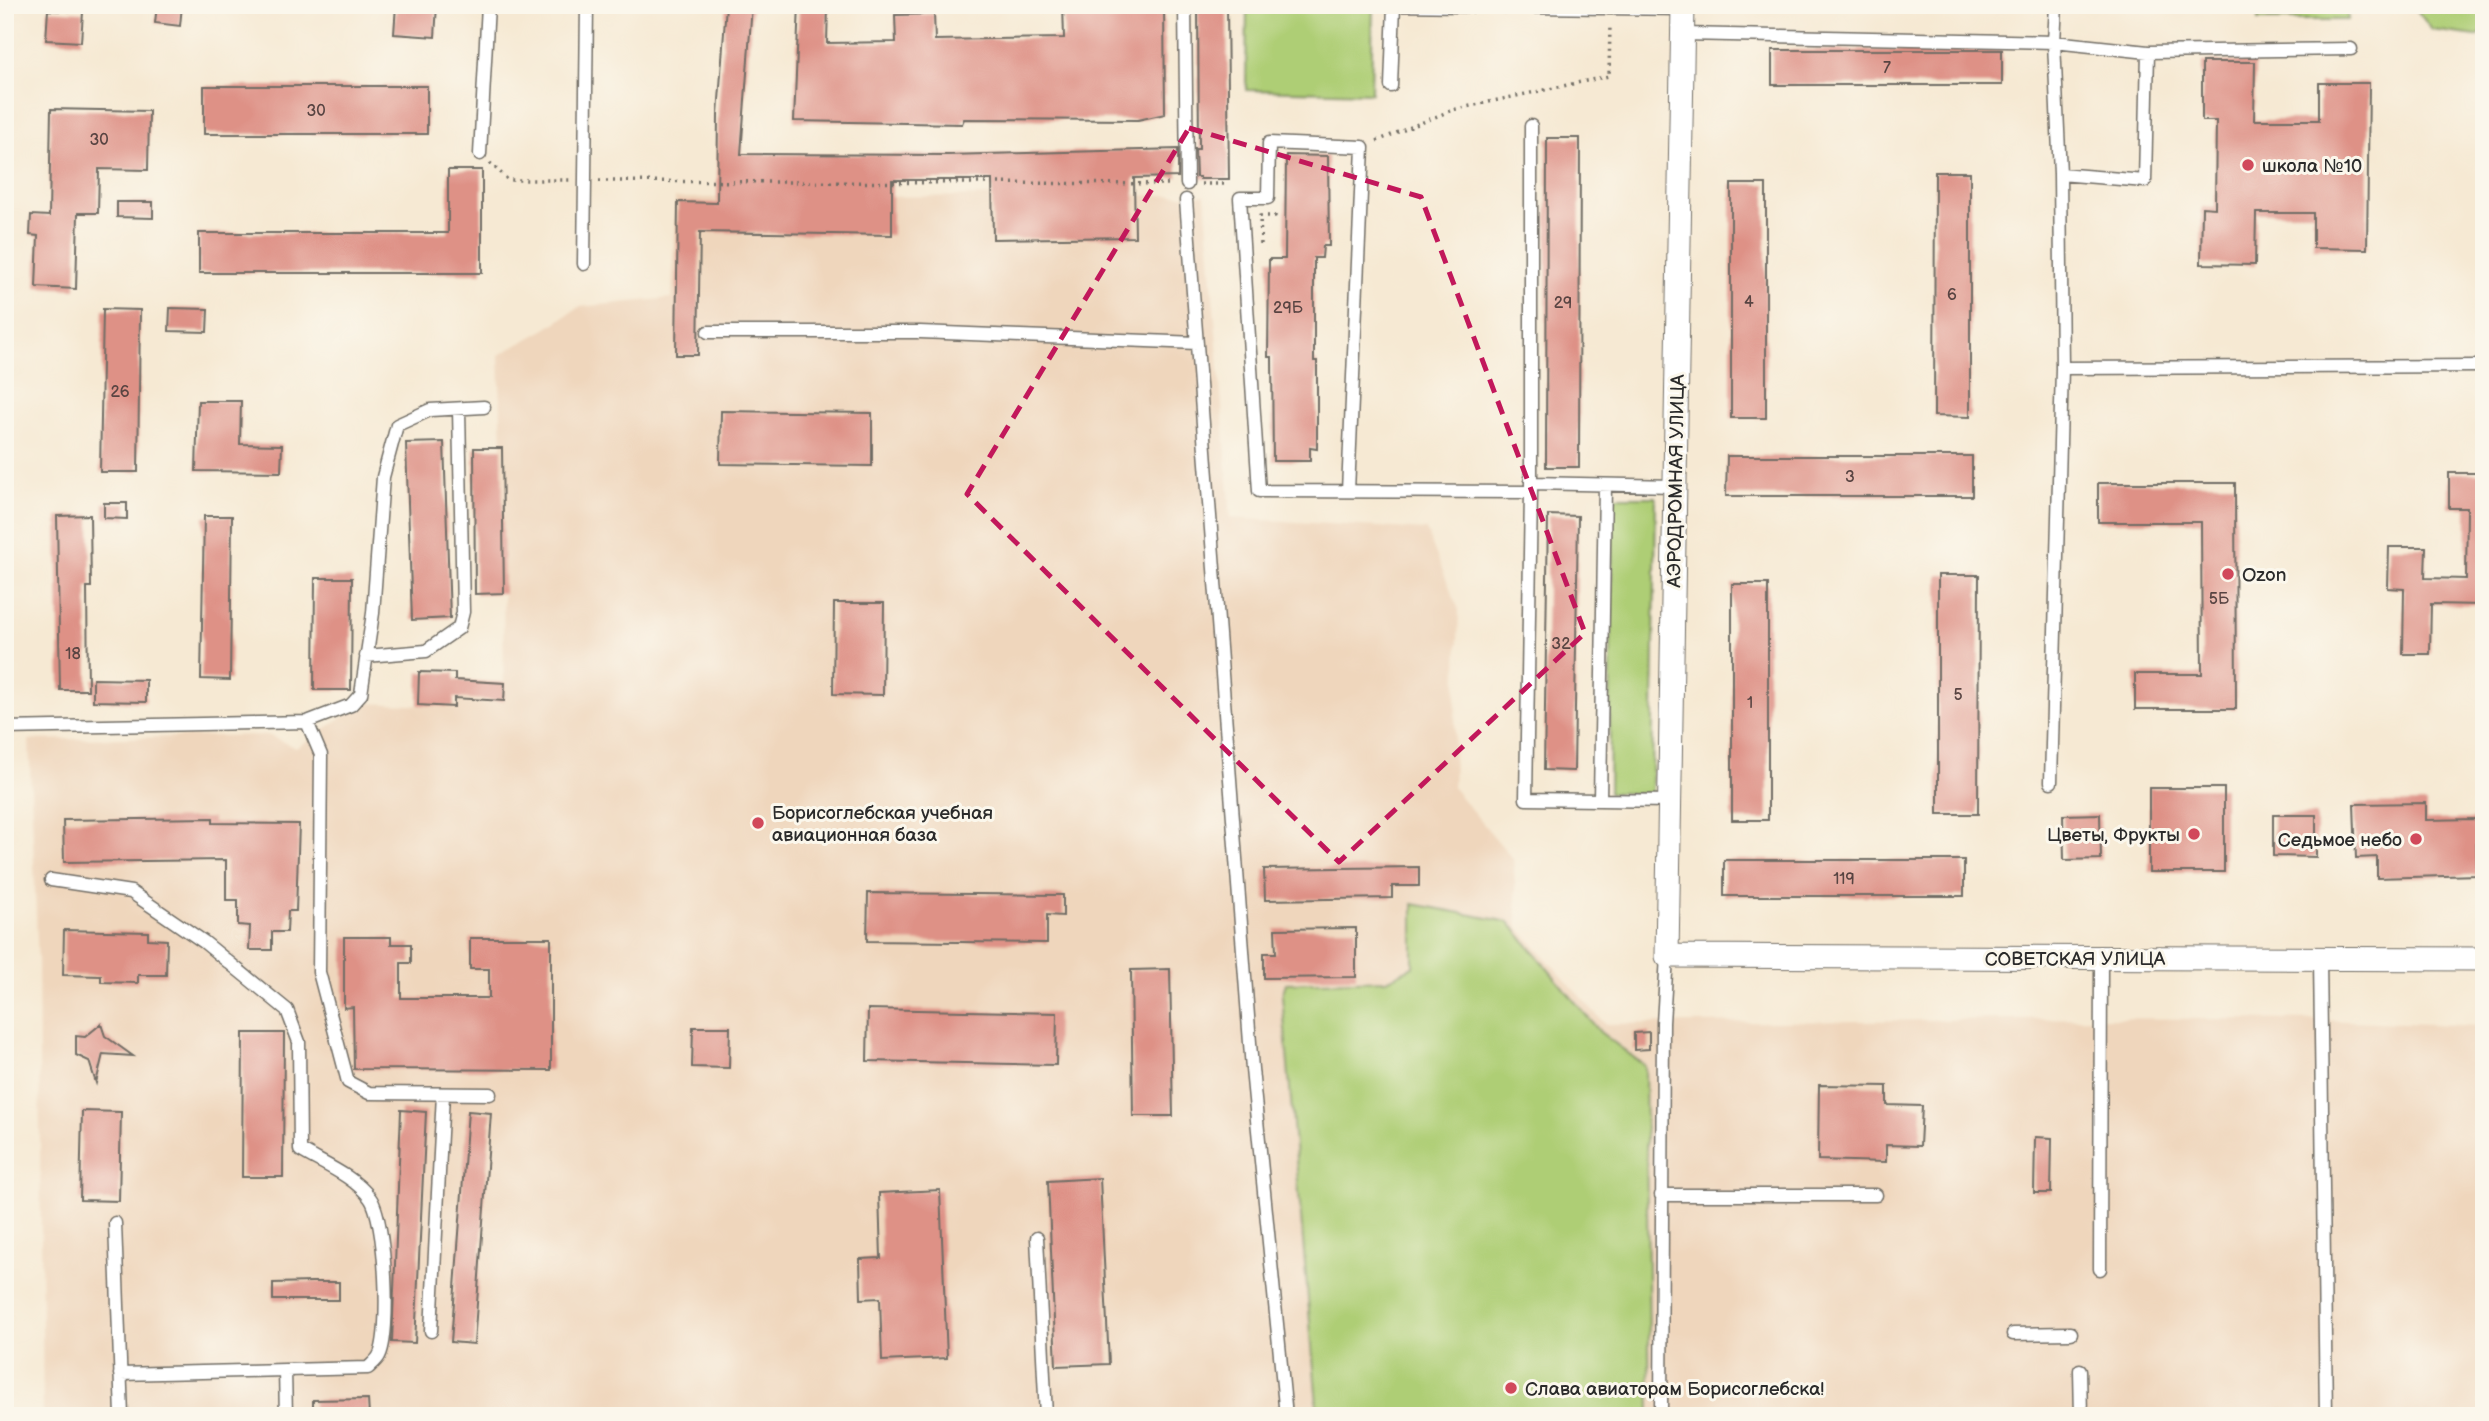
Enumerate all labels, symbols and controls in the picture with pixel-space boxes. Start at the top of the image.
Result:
house number: 7 [1883,59,1891,78]
house number: 30 [306,102,326,121]
house number: 30 [89,131,109,150]
place label: школа №10 [2262,155,2362,178]
marker: школа №10 [2240,157,2256,173]
house number: 6 [1947,286,1957,305]
house number: 4 [1744,293,1754,312]
house number: 29 [1554,294,1572,313]
house number: 29Б [1273,299,1304,318]
street label: АЭРОДРОМНАЯ УЛИЦА [1663,374,1690,589]
house number: 26 [110,383,130,402]
house number: 3 [1845,468,1855,487]
place label: Ozon [2242,564,2287,587]
marker: Ozon [2220,566,2236,582]
house number: 5Б [2209,590,2230,609]
house number: 32 [1551,635,1571,654]
house number: 18 [65,645,81,664]
house number: 5 [1953,686,1963,705]
house number: 1 [1747,694,1753,713]
place label: Борисоглебская учебная авиационная база [772,802,993,847]
marker: Борисоглебская учебная авиационная база [750,815,766,831]
place label: Цветы, Фрукты [2047,824,2180,847]
marker: Цветы, Фрукты [2186,826,2202,842]
place label: Седьмое небо [2278,829,2402,852]
marker: Седьмое небо [2408,831,2424,847]
house number: 119 [1833,870,1855,889]
street label: СОВЕТСКАЯ УЛИЦА [1985,948,2166,971]
place label: Слава авиаторам Борисоглебска! [1525,1378,1824,1401]
marker: Слава авиаторам Борисоглебска! [1503,1380,1519,1396]

